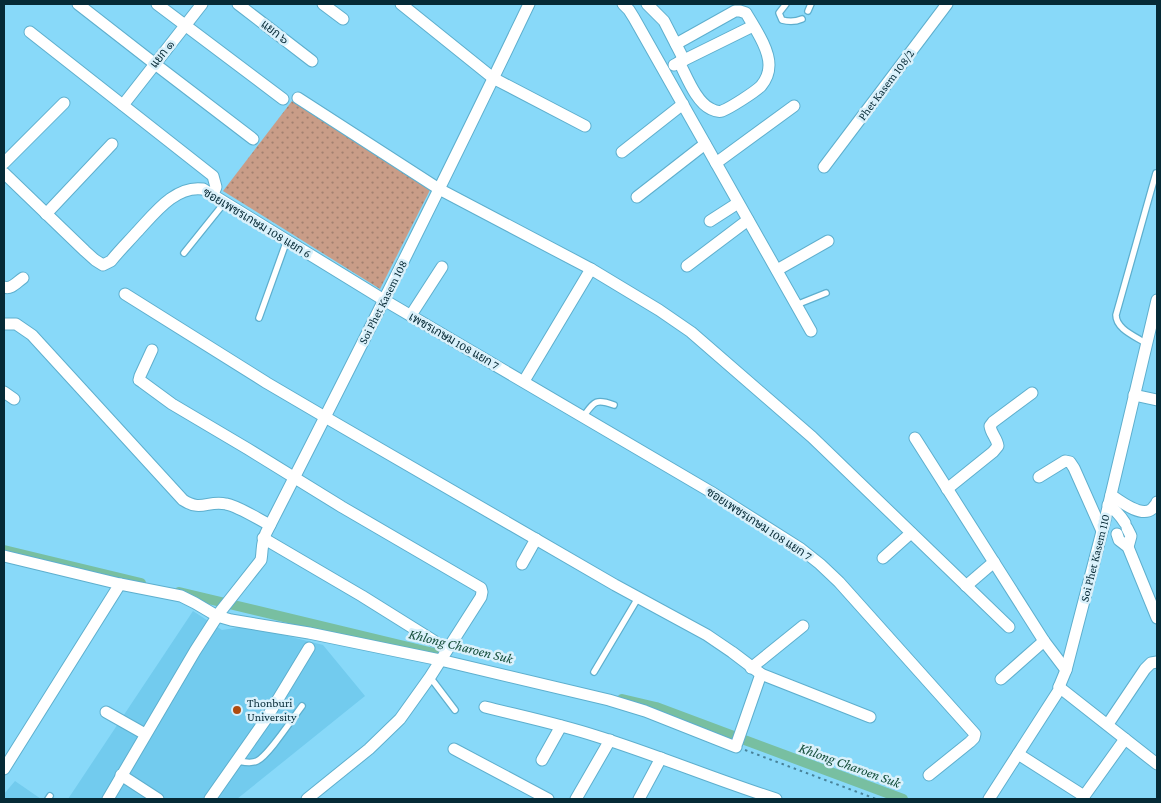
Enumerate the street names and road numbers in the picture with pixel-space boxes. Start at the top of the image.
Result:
street label: แยก ๖ [258,17,292,47]
street label: แยก ๑ [147,37,177,71]
street label: Phet Kasem 108/2 [855,47,917,123]
street label: ซอยเพชรเกษม 108 แยก 6 [200,185,314,261]
street label: Soi Phet Kasem 108 [356,258,410,346]
street label: เพชรเกษม 108 แยก 7 [406,309,502,373]
street label: ซอยเพชรเกษม 108 แยก 7 [704,485,815,564]
street label: Soi Phet Kasem 110 [1077,512,1113,603]

